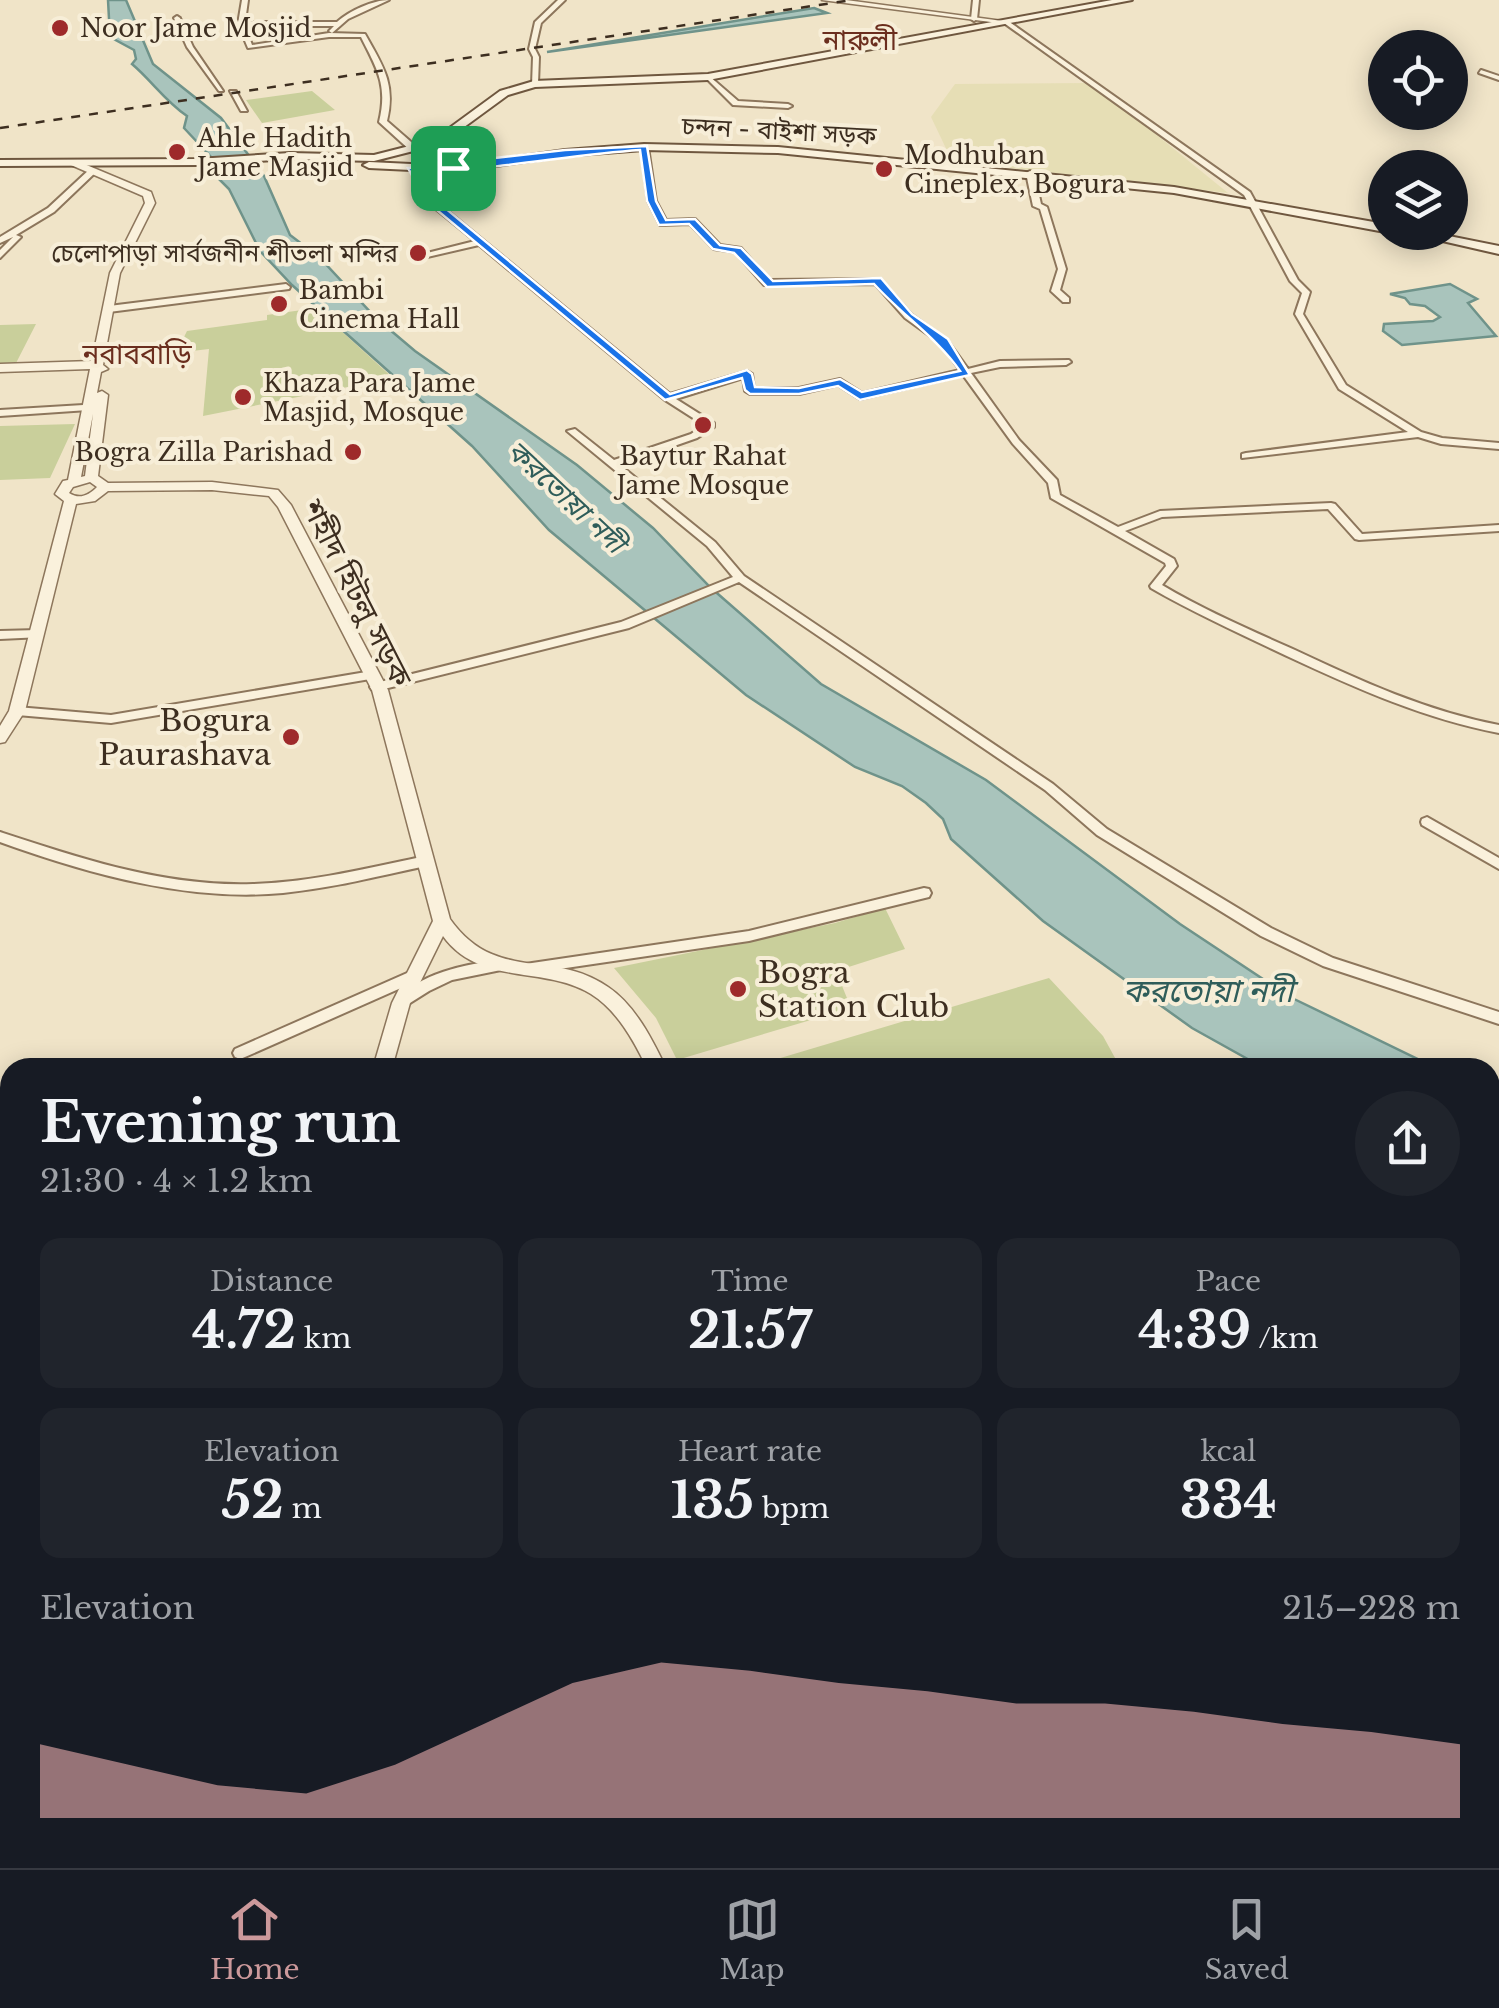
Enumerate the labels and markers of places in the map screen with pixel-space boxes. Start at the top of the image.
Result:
place label: Noor Jame Mosjid [80,13,312,44]
marker: Noor Jame Mosjid [49,17,71,39]
place label: Ahle Hadith Jame Masjid [194,123,354,183]
pin [411,126,496,211]
place label: Modhuban Cineplex, Bogura [904,140,1126,200]
marker: Ahle Hadith Jame Masjid [166,141,188,163]
marker: Modhuban Cineplex, Bogura [873,158,895,180]
place label: চেলোপাড়া সার্বজনীন শীতলা মন্দির [51,238,399,269]
marker: চেলোপাড়া সার্বজনীন শীতলা মন্দির [407,242,429,264]
place label: Bambi Cinema Hall [299,275,460,335]
marker: Bambi Cinema Hall [268,293,290,315]
place label: Khaza Para Jame Masjid, Mosque [263,368,476,428]
marker: Khaza Para Jame Masjid, Mosque [232,386,254,408]
marker: Baytur Rahat Jame Mosque [692,414,714,436]
place label: Bogra Zilla Parishad [75,437,333,468]
marker: Bogra Zilla Parishad [342,441,364,463]
place label: Baytur Rahat Jame Mosque [614,441,789,501]
place label: Bogura Paurashava [98,702,271,773]
marker: Bogura Paurashava [280,726,302,748]
place label: Bogra Station Club [758,954,949,1025]
marker: Bogra Station Club [727,978,749,1000]

